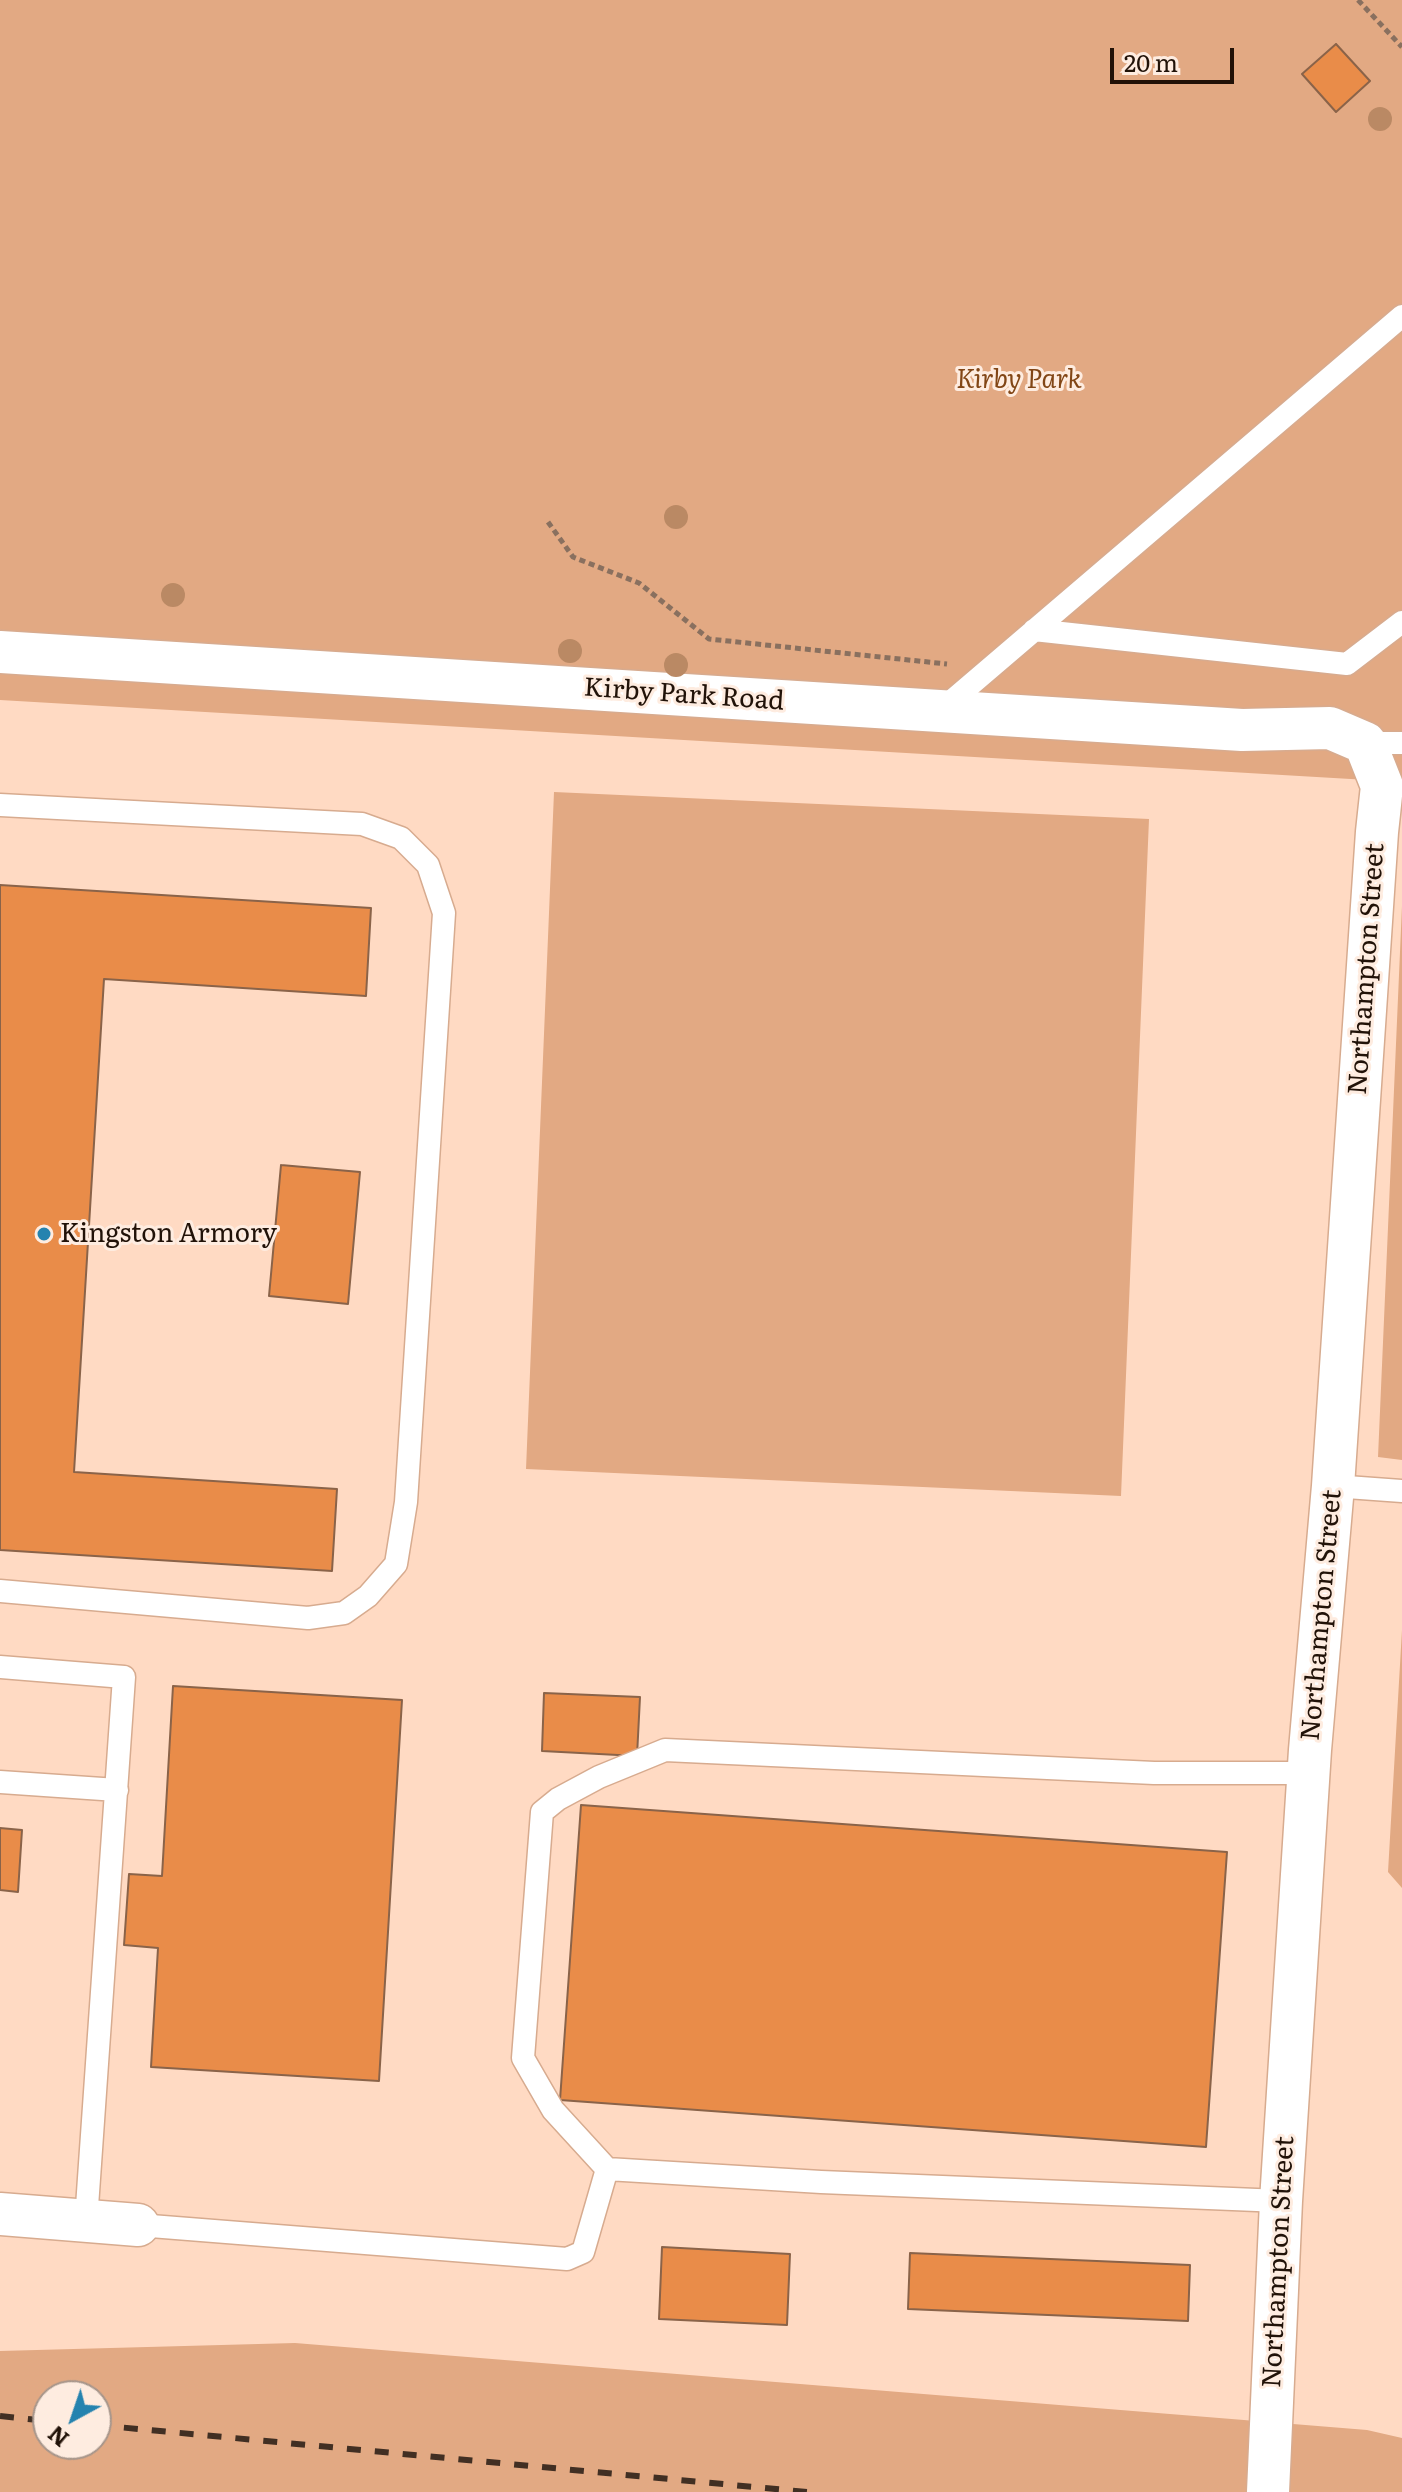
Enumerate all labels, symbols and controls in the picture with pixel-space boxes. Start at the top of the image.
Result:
scale bar [1114,32,1238,82]
text: 20 m [1124,44,1178,79]
park label: Kirby Park [956,364,1082,396]
street label: Kirby Park Road [583,672,785,718]
street label: Northampton Street [1343,842,1391,1096]
place label: Kingston Armory [60,1218,277,1250]
marker: Kingston Armory [35,1225,53,1243]
street label: Northampton Street [1295,1488,1349,1742]
street label: Northampton Street [1257,2135,1301,2389]
north arrow [32,2380,112,2460]
text: N [40,2419,75,2456]

